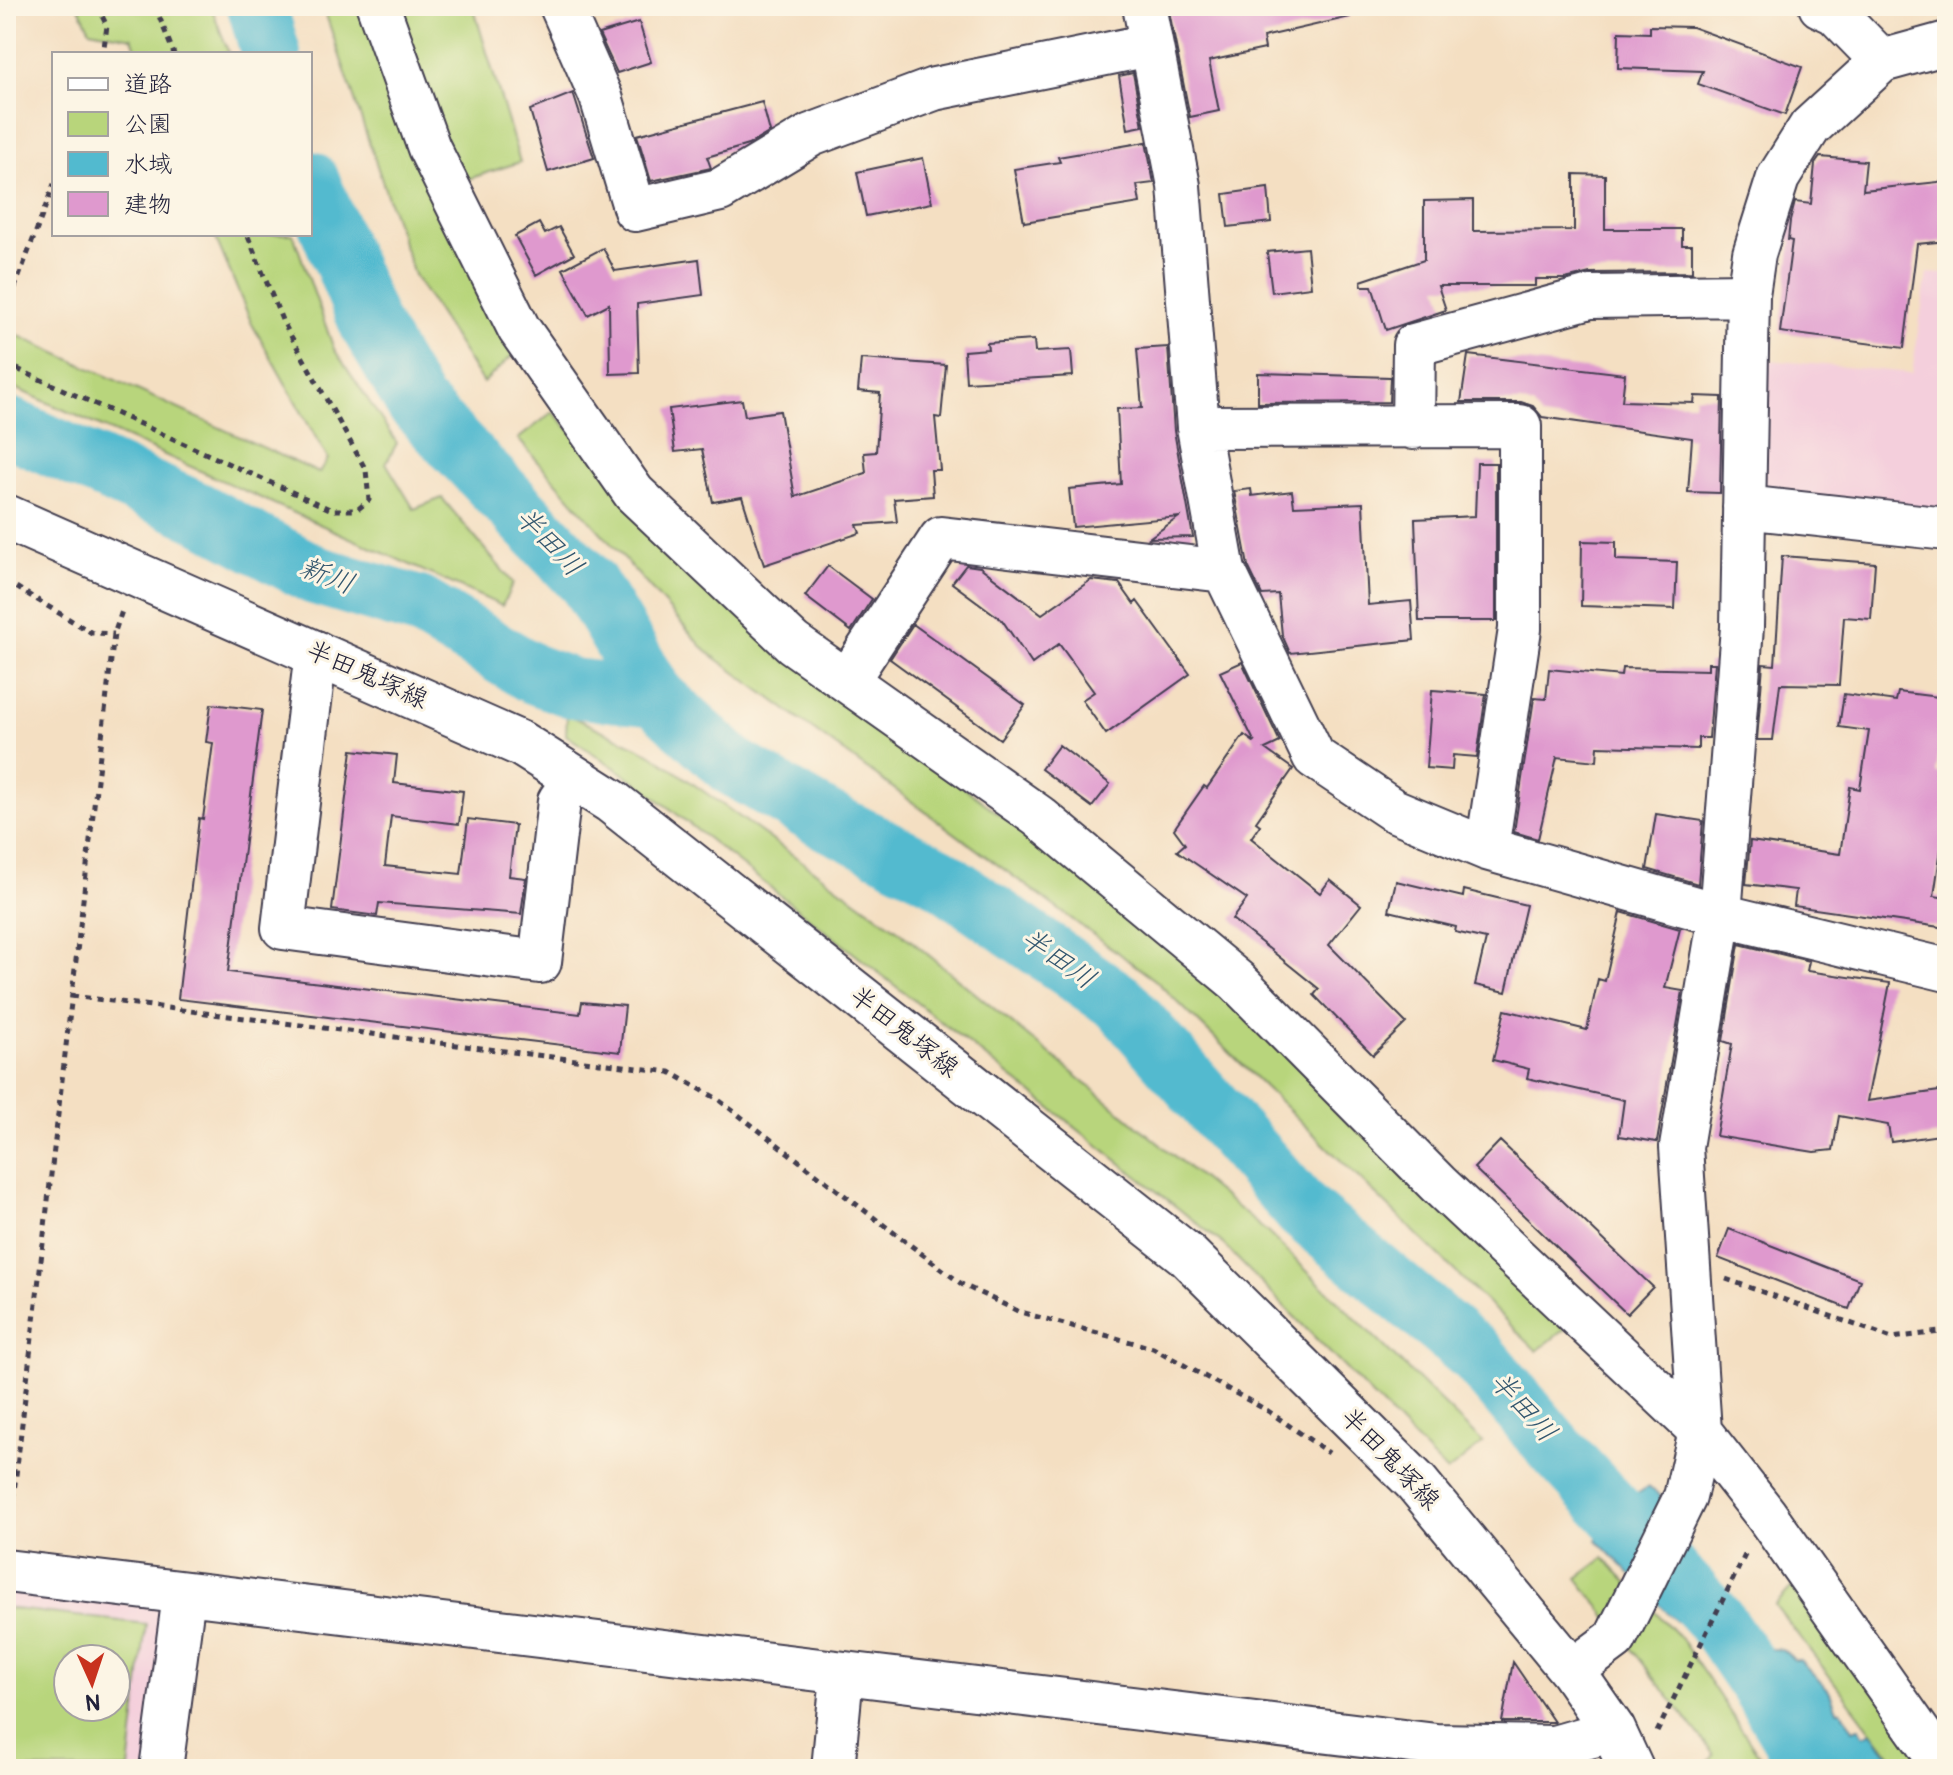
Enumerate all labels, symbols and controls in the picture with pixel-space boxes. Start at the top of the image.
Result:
legend [52,52,312,236]
text: 道路 [124,70,172,99]
text: 公園 [124,110,172,139]
text: 水域 [124,150,172,179]
text: 建物 [124,190,172,219]
water label: 半田川 [507,500,591,584]
water label: 新川 [295,550,359,602]
street label: 半田鬼塚線 [301,634,433,716]
water label: 半田川 [1014,921,1102,997]
street label: 半田鬼塚線 [843,979,965,1085]
water label: 半田川 [1482,1364,1564,1450]
street label: 半田鬼塚線 [1333,1401,1447,1517]
north arrow [52,1643,132,1723]
text: N [85,1688,101,1716]

